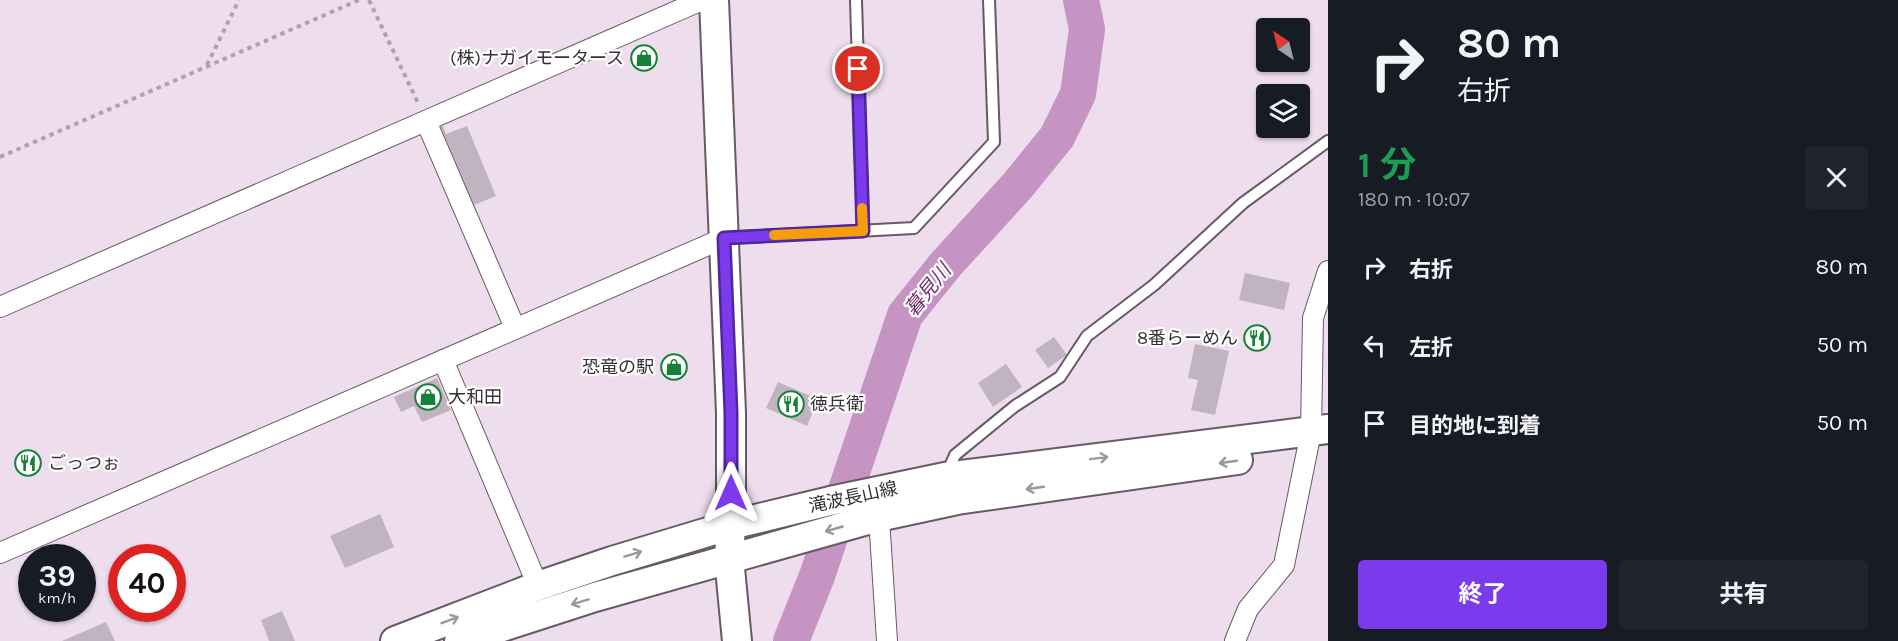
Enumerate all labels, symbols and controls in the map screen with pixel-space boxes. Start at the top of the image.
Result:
north arrow [1256,18,1310,72]
map controls [1256,18,1310,138]
text: 80 m [1457,18,1561,68]
icon: right [1358,24,1436,102]
shop icon: (株)ナガイモータース [629,43,659,73]
pin [832,43,883,94]
place label: (株)ナガイモータース [450,47,624,69]
icon: arrive [841,52,874,85]
text: 右折 [1457,75,1511,107]
button: layers [1256,84,1310,138]
text: 1 分 [1358,144,1416,186]
button: close [1805,146,1868,209]
text: 180 m · 10:07 [1358,188,1470,211]
icon: right [1358,251,1391,284]
text: 80 m [1816,254,1868,280]
text: 右折 [1409,257,1453,283]
water label: 暮見川 [900,258,957,321]
restaurant icon: 8番らーめん [1242,323,1272,353]
place label: 8番らーめん [1137,327,1238,349]
icon: left [1358,329,1391,362]
text: 50 m [1817,332,1868,358]
text: 左折 [1409,335,1453,361]
shop icon: 恐竜の駅 [659,352,689,382]
place label: 恐竜の駅 [582,356,654,378]
shop icon: 大和田 [413,382,443,412]
place label: 大和田 [448,386,502,408]
restaurant icon: 徳兵衛 [776,389,806,419]
place label: 徳兵衛 [810,393,864,415]
icon: arrive [1358,407,1391,440]
text: 50 m [1817,410,1868,436]
text: 目的地に到着 [1409,413,1541,439]
restaurant icon: ごっつぉ [13,448,43,478]
place label: ごっつぉ [48,452,120,474]
one-way arrow [1088,452,1108,463]
one-way arrow [1219,456,1239,467]
position arrow [699,461,763,525]
street label: 滝波長山線 [807,477,899,517]
one-way arrow [1026,483,1046,494]
one-way arrow [825,524,844,535]
speed limit sign: 40 [108,544,186,622]
one-way arrow [623,548,642,559]
text: 39 [39,558,75,594]
button: 終了 [1358,560,1607,629]
button: 共有 [1619,560,1868,629]
text: km/h [38,589,76,607]
one-way arrow [571,597,590,608]
one-way arrow [440,614,458,625]

